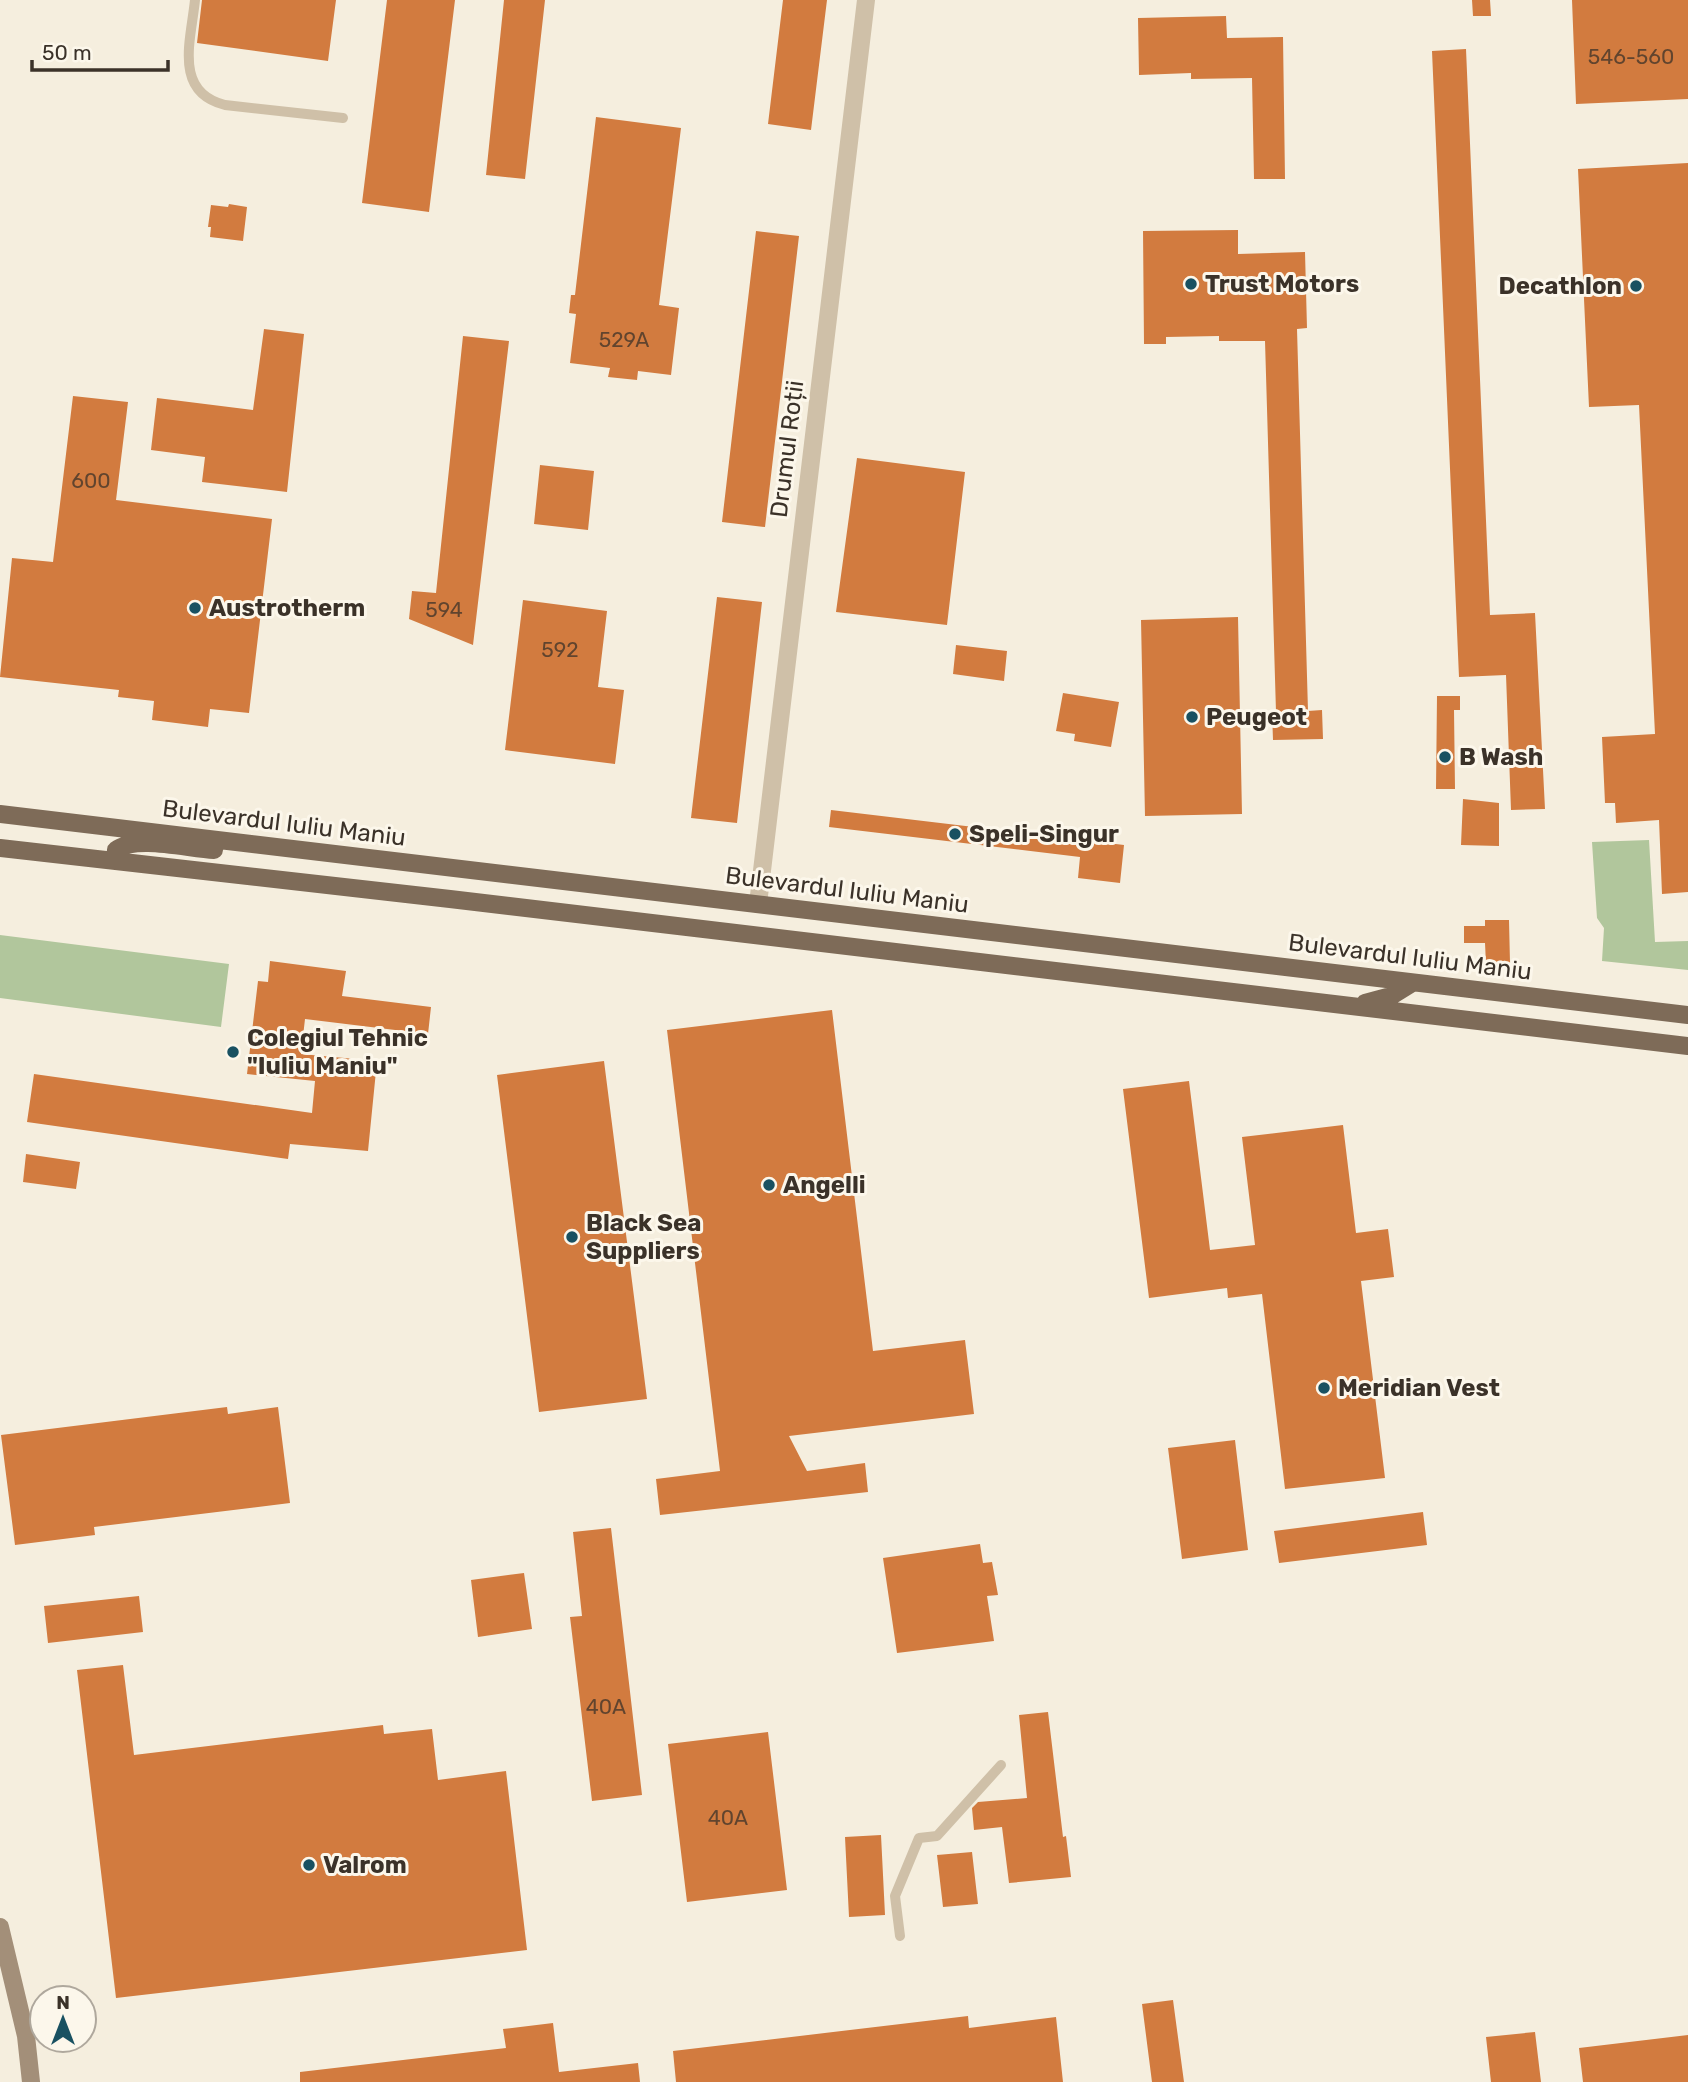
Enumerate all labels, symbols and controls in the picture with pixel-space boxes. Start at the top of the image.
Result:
scale bar [32,28,168,72]
text: 50 m [42,40,92,65]
house number: 546-560 [1588,44,1674,69]
place label: Trust Motors [1205,270,1359,298]
place label: Decathlon [1499,272,1622,300]
marker: Trust Motors [1183,276,1199,292]
marker: Decathlon [1628,278,1644,294]
house number: 529A [599,327,649,352]
street label: Drumul Roții [765,379,809,519]
house number: 600 [71,468,111,493]
place label: Austrotherm [209,594,365,622]
house number: 594 [425,597,463,622]
marker: Austrotherm [187,600,203,616]
house number: 592 [541,637,579,662]
place label: Peugeot [1206,703,1307,731]
marker: Peugeot [1184,709,1200,725]
place label: B Wash [1459,743,1543,771]
marker: B Wash [1437,749,1453,765]
street label: Bulevardul Iuliu Maniu [161,794,407,852]
place label: Speli-Singur [969,820,1119,848]
marker: Speli-Singur [947,826,963,842]
street label: Bulevardul Iuliu Maniu [724,861,970,919]
street label: Bulevardul Iuliu Maniu [1287,928,1533,986]
place label: Colegiul Tehnic "Iuliu Maniu" [247,1024,428,1080]
marker: Colegiul Tehnic "Iuliu Maniu" [225,1044,241,1060]
place label: Angelli [783,1171,866,1199]
marker: Angelli [761,1177,777,1193]
place label: Black Sea Suppliers [586,1209,701,1265]
marker: Black Sea Suppliers [564,1229,580,1245]
place label: Meridian Vest [1338,1374,1500,1402]
marker: Meridian Vest [1316,1380,1332,1396]
house number: 40A [586,1694,626,1719]
house number: 40A [708,1805,748,1830]
place label: Valrom [323,1851,407,1879]
marker: Valrom [301,1857,317,1873]
north arrow [28,1984,98,2054]
text: N [56,1991,70,2014]

